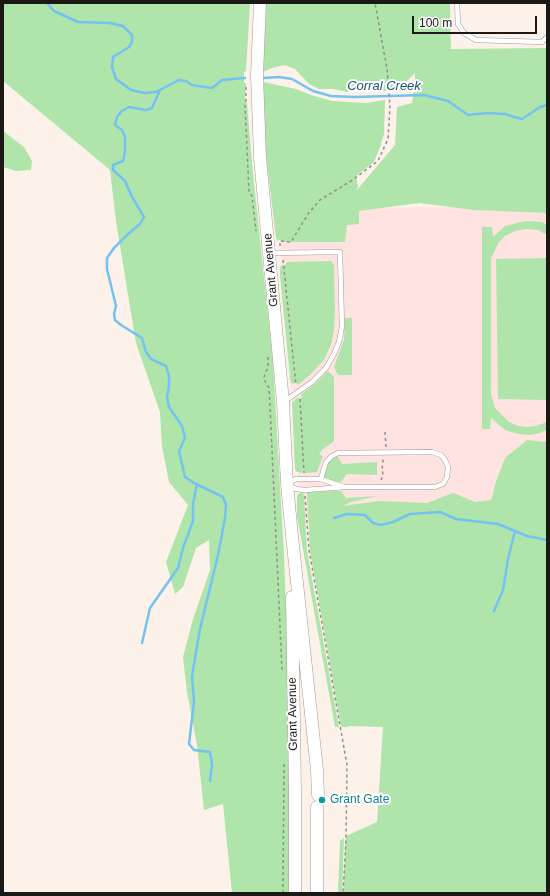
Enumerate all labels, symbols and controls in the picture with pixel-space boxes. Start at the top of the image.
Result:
scale bar [414,8,539,34]
text: 100 m [419,16,452,30]
water label: Corral Creek [347,78,421,94]
street label: Grant Avenue [261,233,281,307]
street label: Grant Avenue [285,677,301,751]
place label: Grant Gate [330,793,389,807]
marker: Grant Gate [317,795,327,805]

